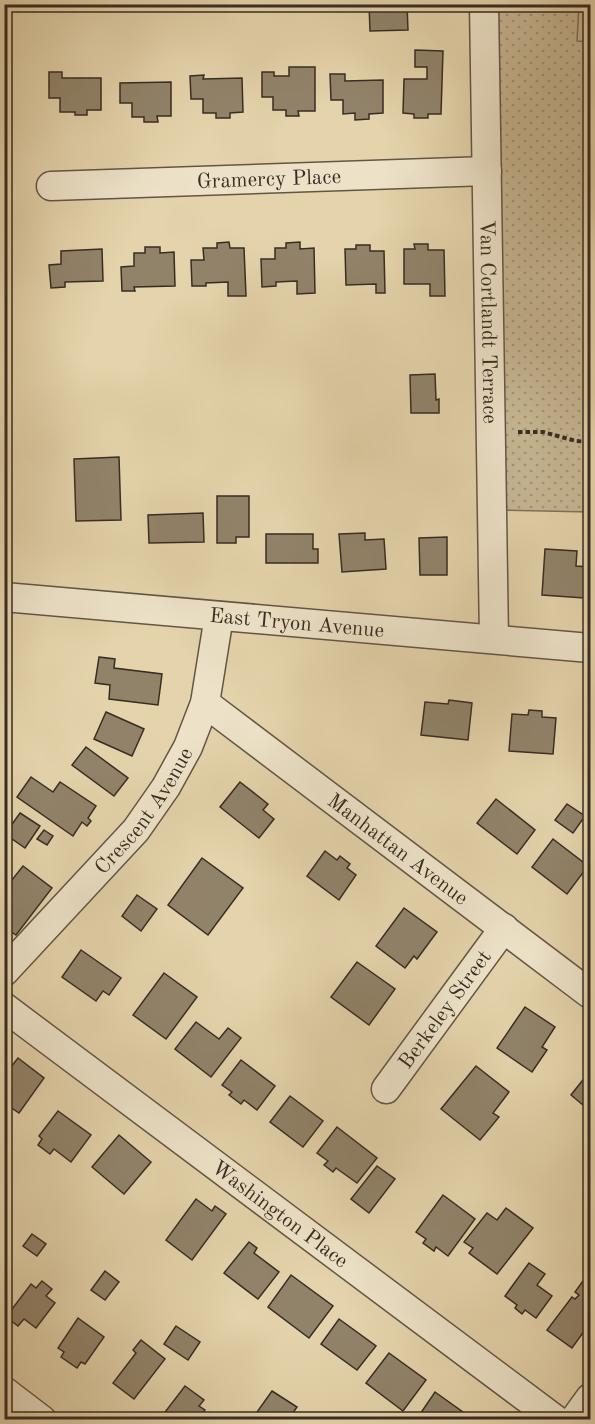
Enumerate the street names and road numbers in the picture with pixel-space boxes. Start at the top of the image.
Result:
street label: Gramercy Place [196,167,341,193]
street label: Van Cortlandt Terrace [475,220,500,424]
street label: East Tryon Avenue [208,606,385,642]
street label: Crescent Avenue [91,745,197,879]
street label: Manhattan Avenue [323,790,471,910]
street label: Berkeley Street [395,947,496,1073]
street label: Washington Place [207,1157,351,1272]

